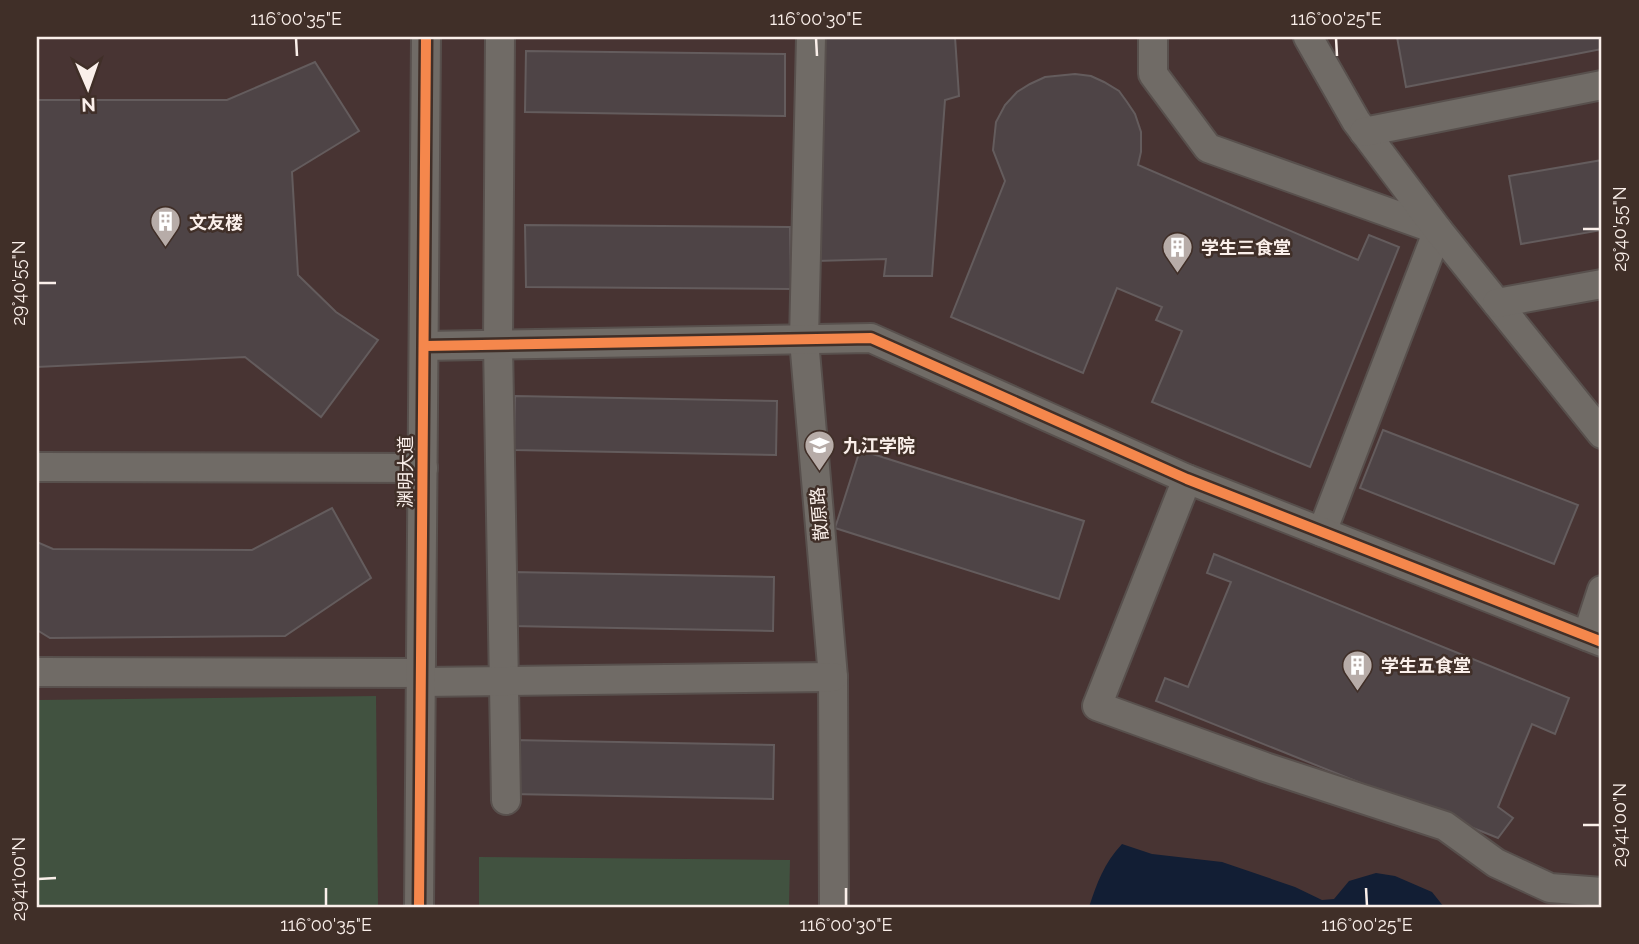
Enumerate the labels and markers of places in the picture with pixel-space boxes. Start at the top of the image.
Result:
building icon: 文友楼 [149,205,183,249]
place label: 文友楼 [189,212,243,233]
building icon: 学生三食堂 [1161,230,1195,274]
place label: 学生三食堂 [1201,237,1291,258]
school or university icon: 九江学院 [803,428,837,472]
place label: 九江学院 [843,435,915,456]
building icon: 学生五食堂 [1341,648,1375,692]
place label: 学生五食堂 [1381,655,1471,676]

